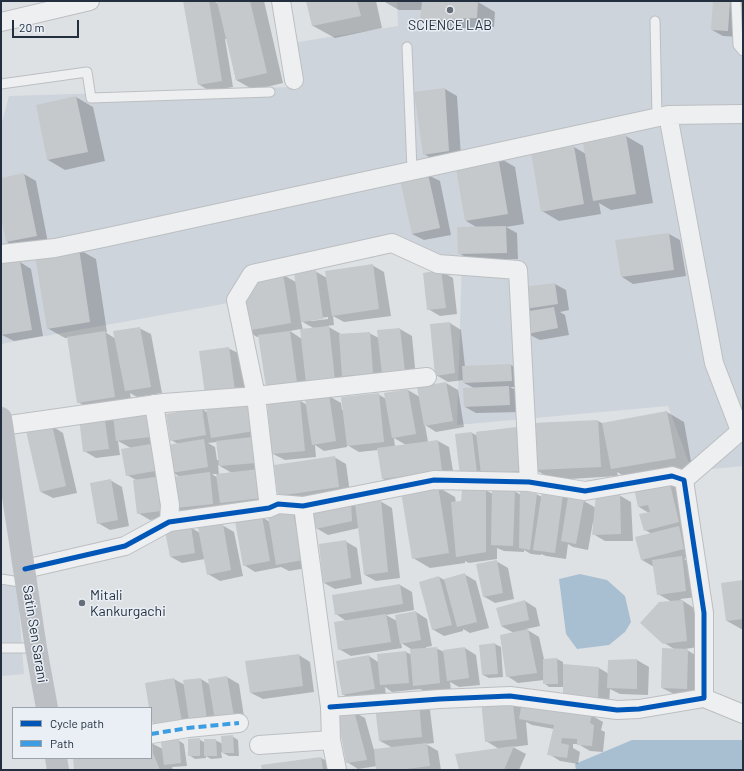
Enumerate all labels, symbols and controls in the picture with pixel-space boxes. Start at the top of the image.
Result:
marker: SCIENCE LAB [445,5,455,15]
scale bar [14,12,81,38]
place label: SCIENCE LAB [408,17,492,33]
text: 20 m [19,20,45,34]
street label: Satin Sen Sarani [19,584,51,684]
place label: Mitali Kankurgachi [90,587,166,620]
marker: Mitali Kankurgachi [77,598,87,608]
legend [12,707,152,759]
text: Cycle path [50,716,104,730]
text: Path [50,736,74,750]

